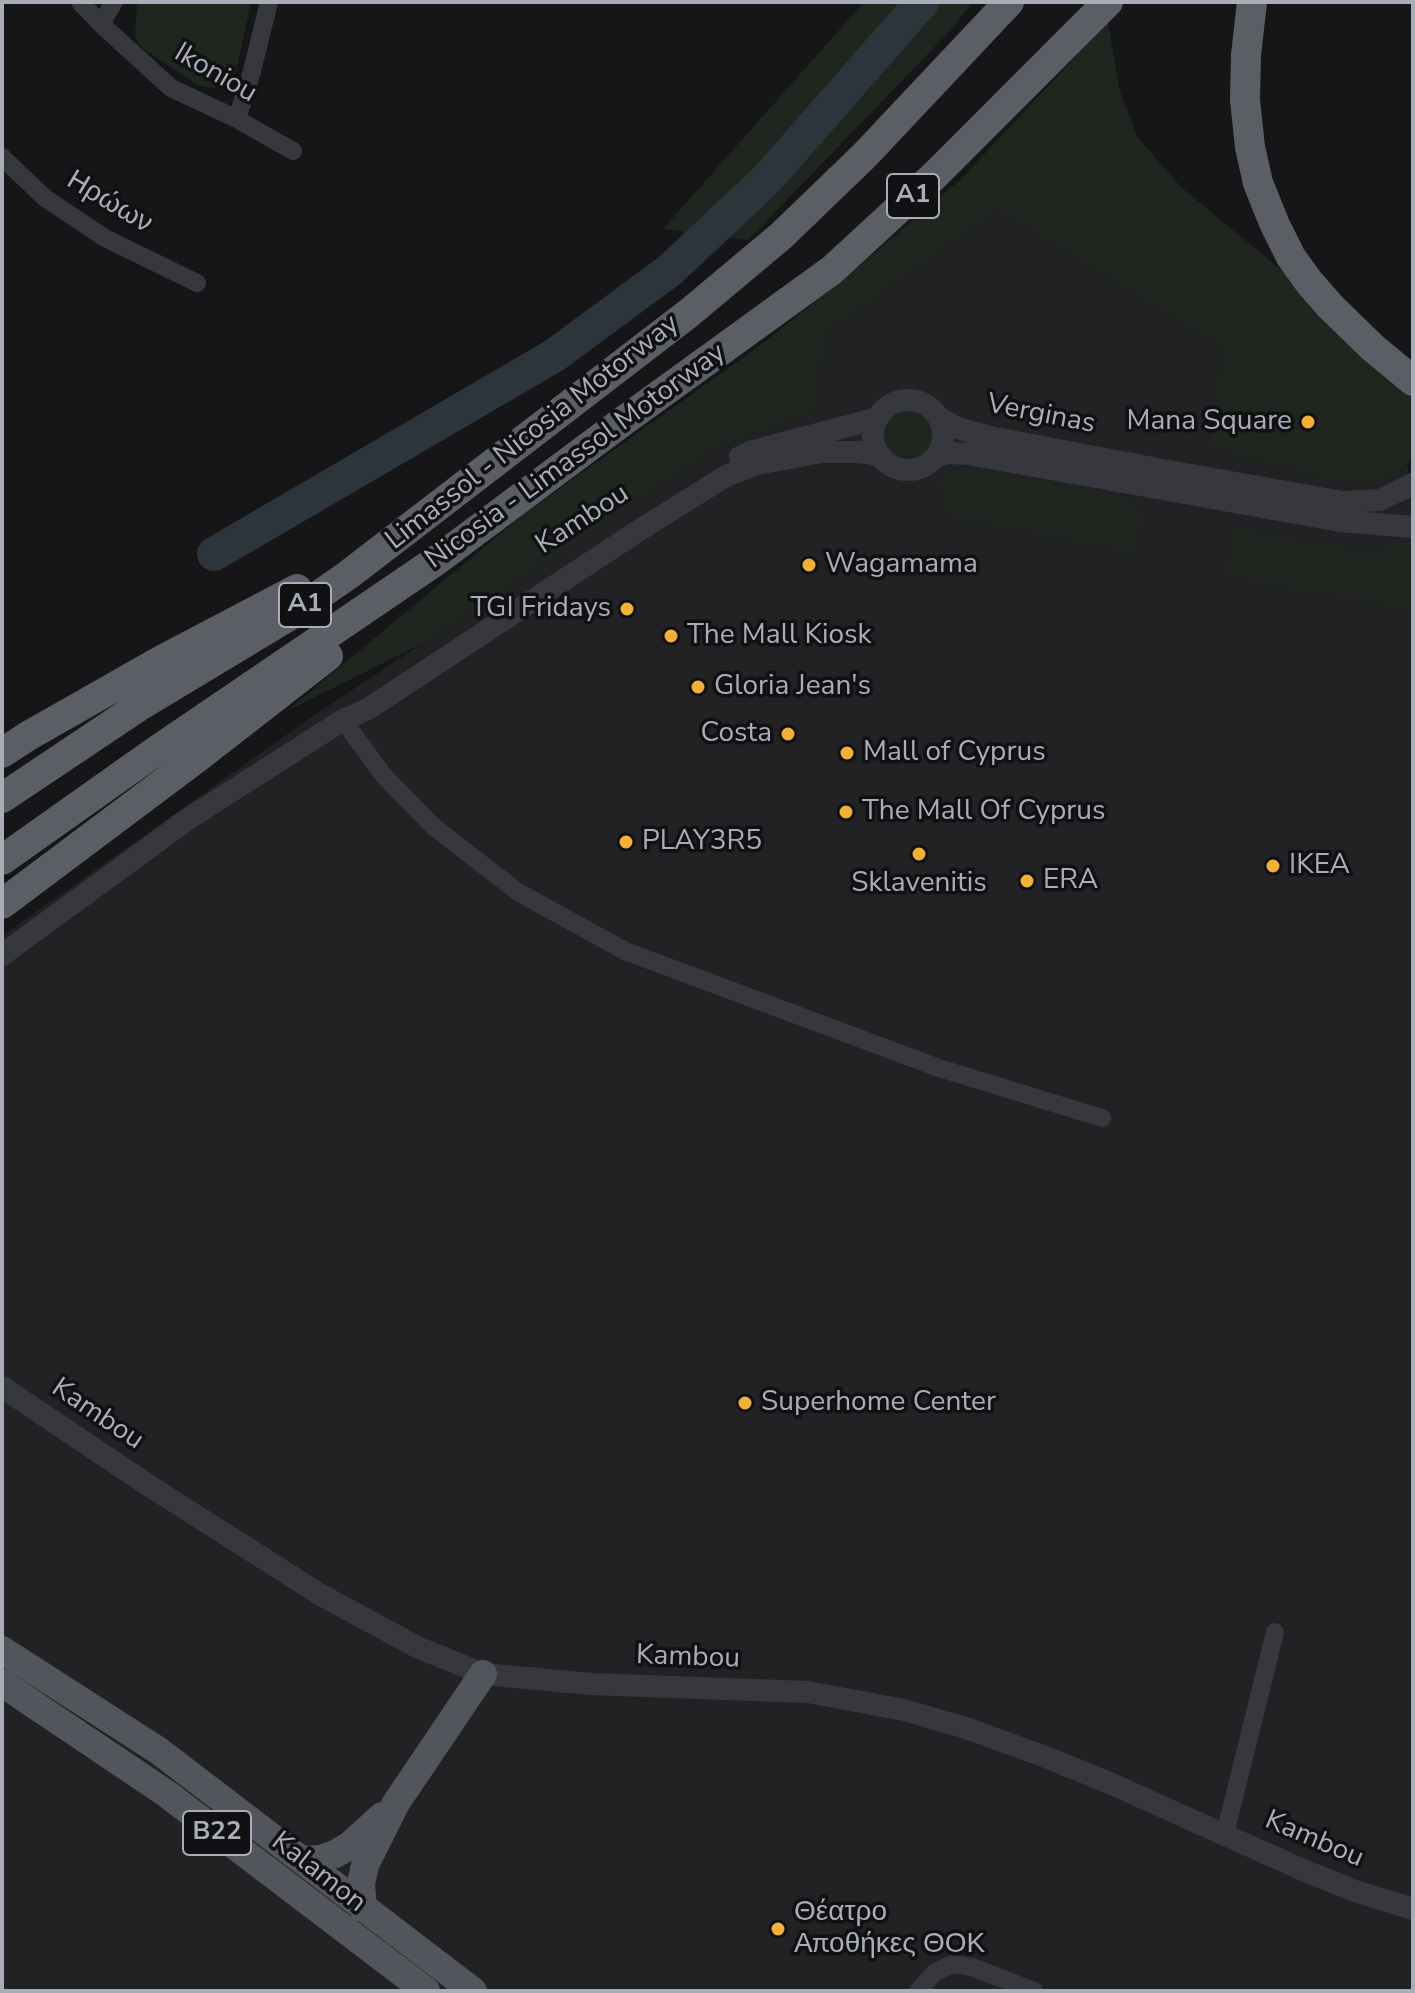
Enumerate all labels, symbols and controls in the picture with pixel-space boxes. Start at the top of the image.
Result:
street label: Ikoniou [168,37,262,111]
street label: Ηρώων [60,164,158,242]
road number: A1 [887,174,939,218]
street label: Limassol - Nicosia Motorway [380,308,686,558]
street label: Nicosia - Limassol Motorway [419,337,733,577]
street label: Verginas [984,388,1098,442]
place label: Mana Square [1126,405,1292,439]
marker: Mana Square [1299,413,1317,431]
street label: Kambou [530,478,636,562]
place label: Wagamama [825,548,978,582]
marker: Wagamama [800,556,818,574]
road number: A1 [279,583,331,627]
place label: TGI Fridays [470,592,611,626]
marker: TGI Fridays [618,600,636,618]
place label: The Mall Kiosk [687,619,871,653]
marker: The Mall Kiosk [662,627,680,645]
place label: Gloria Jean's [714,670,871,704]
marker: Gloria Jean's [689,678,707,696]
place label: Costa [701,717,772,751]
marker: Costa [779,725,797,743]
place label: Mall of Cyprus [863,736,1046,770]
marker: Mall of Cyprus [838,744,856,762]
place label: The Mall Of Cyprus [862,795,1106,829]
marker: The Mall Of Cyprus [837,803,855,821]
place label: PLAY3R5 [642,825,762,859]
marker: PLAY3R5 [617,833,635,851]
marker: Sklavenitis [910,845,928,863]
place label: IKEA [1289,849,1350,883]
marker: IKEA [1264,857,1282,875]
place label: ERA [1043,864,1098,898]
place label: Sklavenitis [851,867,987,901]
marker: ERA [1018,872,1036,890]
street label: Kambou [45,1372,149,1458]
place label: Superhome Center [761,1386,996,1420]
marker: Superhome Center [736,1394,754,1412]
street label: Kambou [635,1639,741,1677]
street label: Kambou [1260,1804,1368,1876]
road number: B22 [183,1811,251,1855]
street label: Kalamon [264,1826,372,1920]
place label: Θέατρο Αποθήκες ΘΟΚ [794,1896,985,1962]
marker: Θέατρο Αποθήκες ΘΟΚ [769,1920,787,1938]

